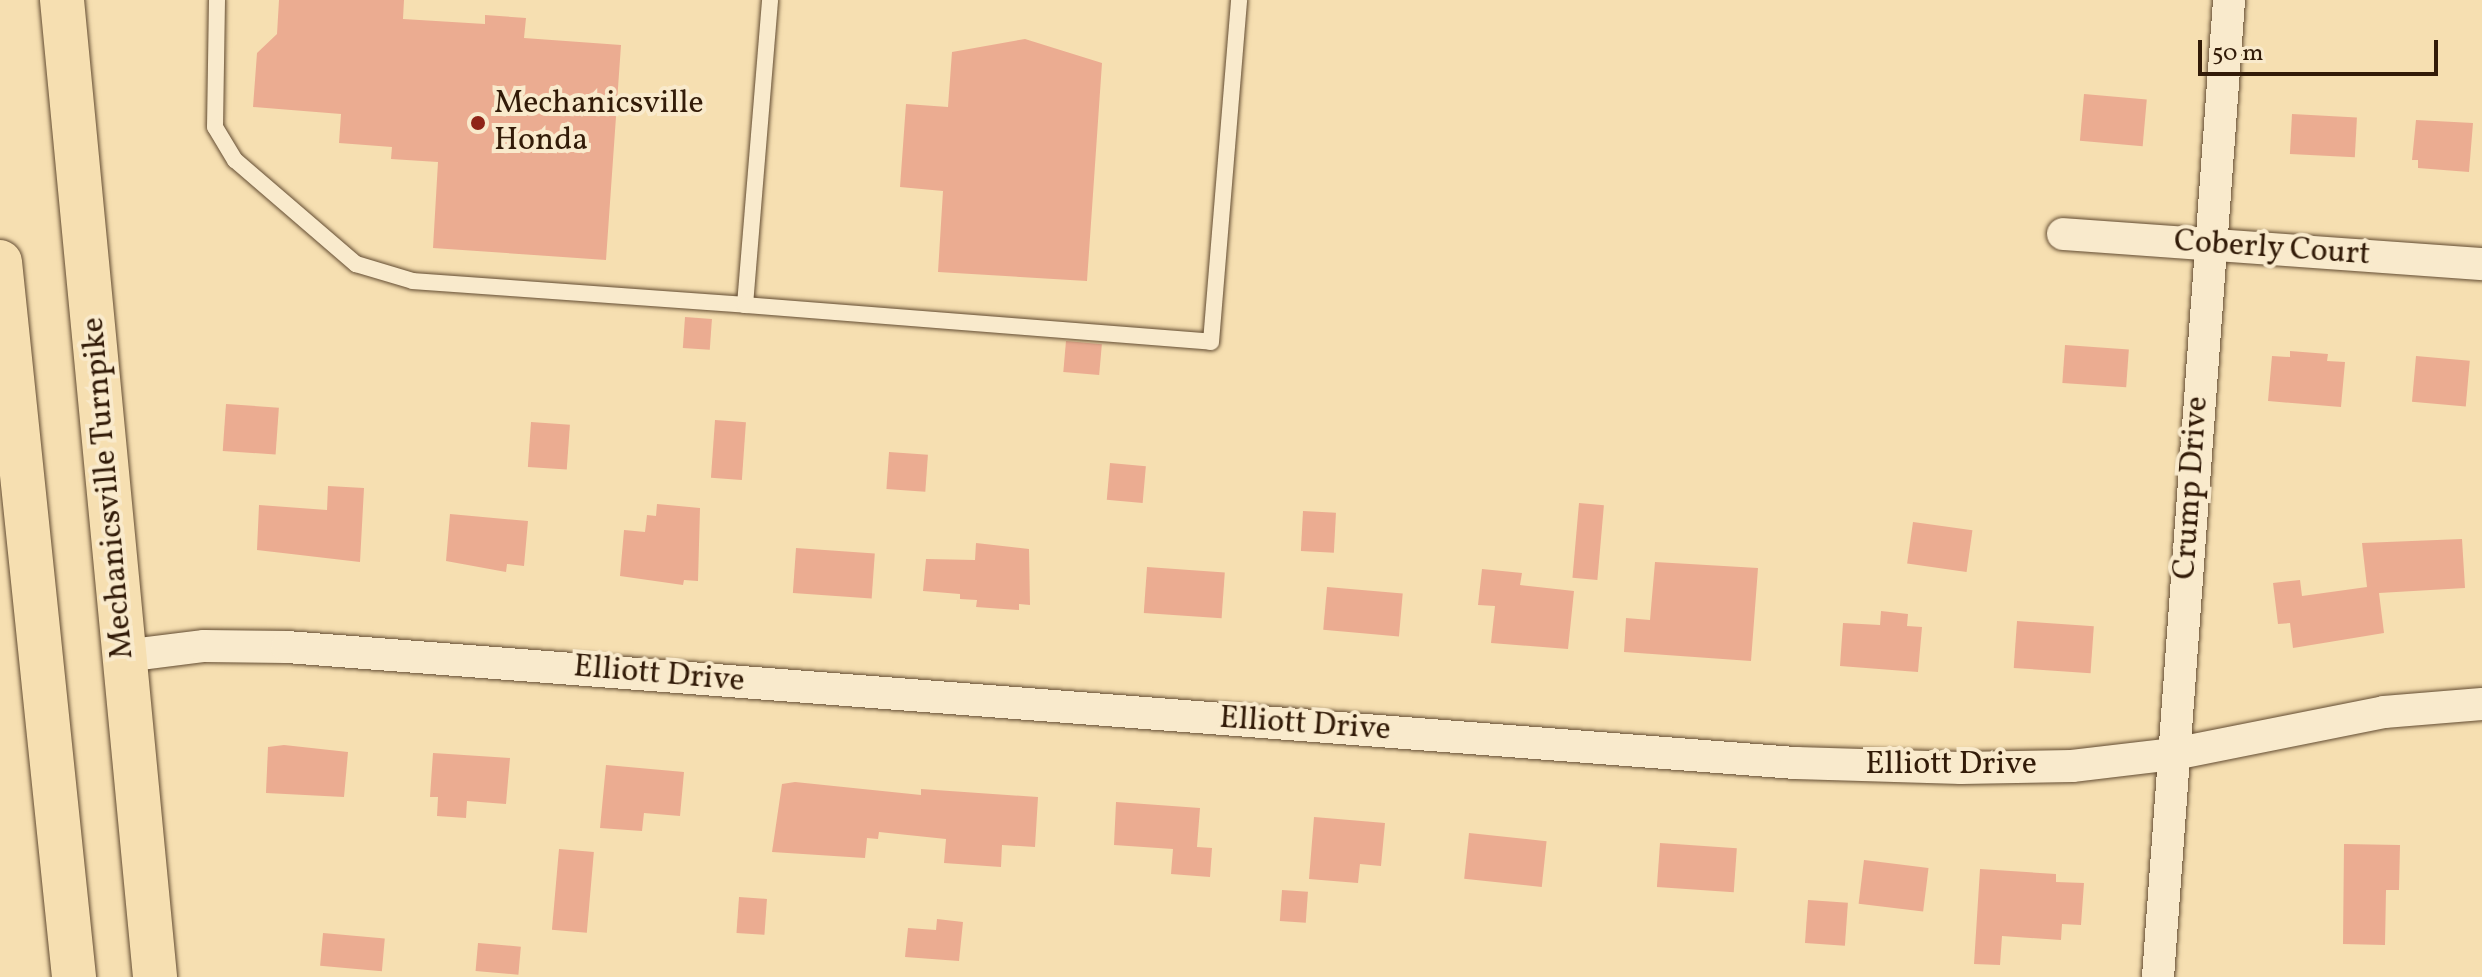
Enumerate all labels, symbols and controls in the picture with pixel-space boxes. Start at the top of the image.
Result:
scale bar [2202,24,2442,74]
text: 50 m [2212,37,2264,71]
place label: Mechanicsville Honda [494,86,704,161]
marker: Mechanicsville Honda [469,114,487,132]
street label: Coberly Court [2172,223,2372,275]
street label: Mechanicsville Turnpike [75,315,143,661]
street label: Crump Drive [2166,395,2218,581]
street label: Elliott Drive [572,648,746,702]
street label: Elliott Drive [1218,700,1392,750]
street label: Elliott Drive [1865,746,2037,784]

